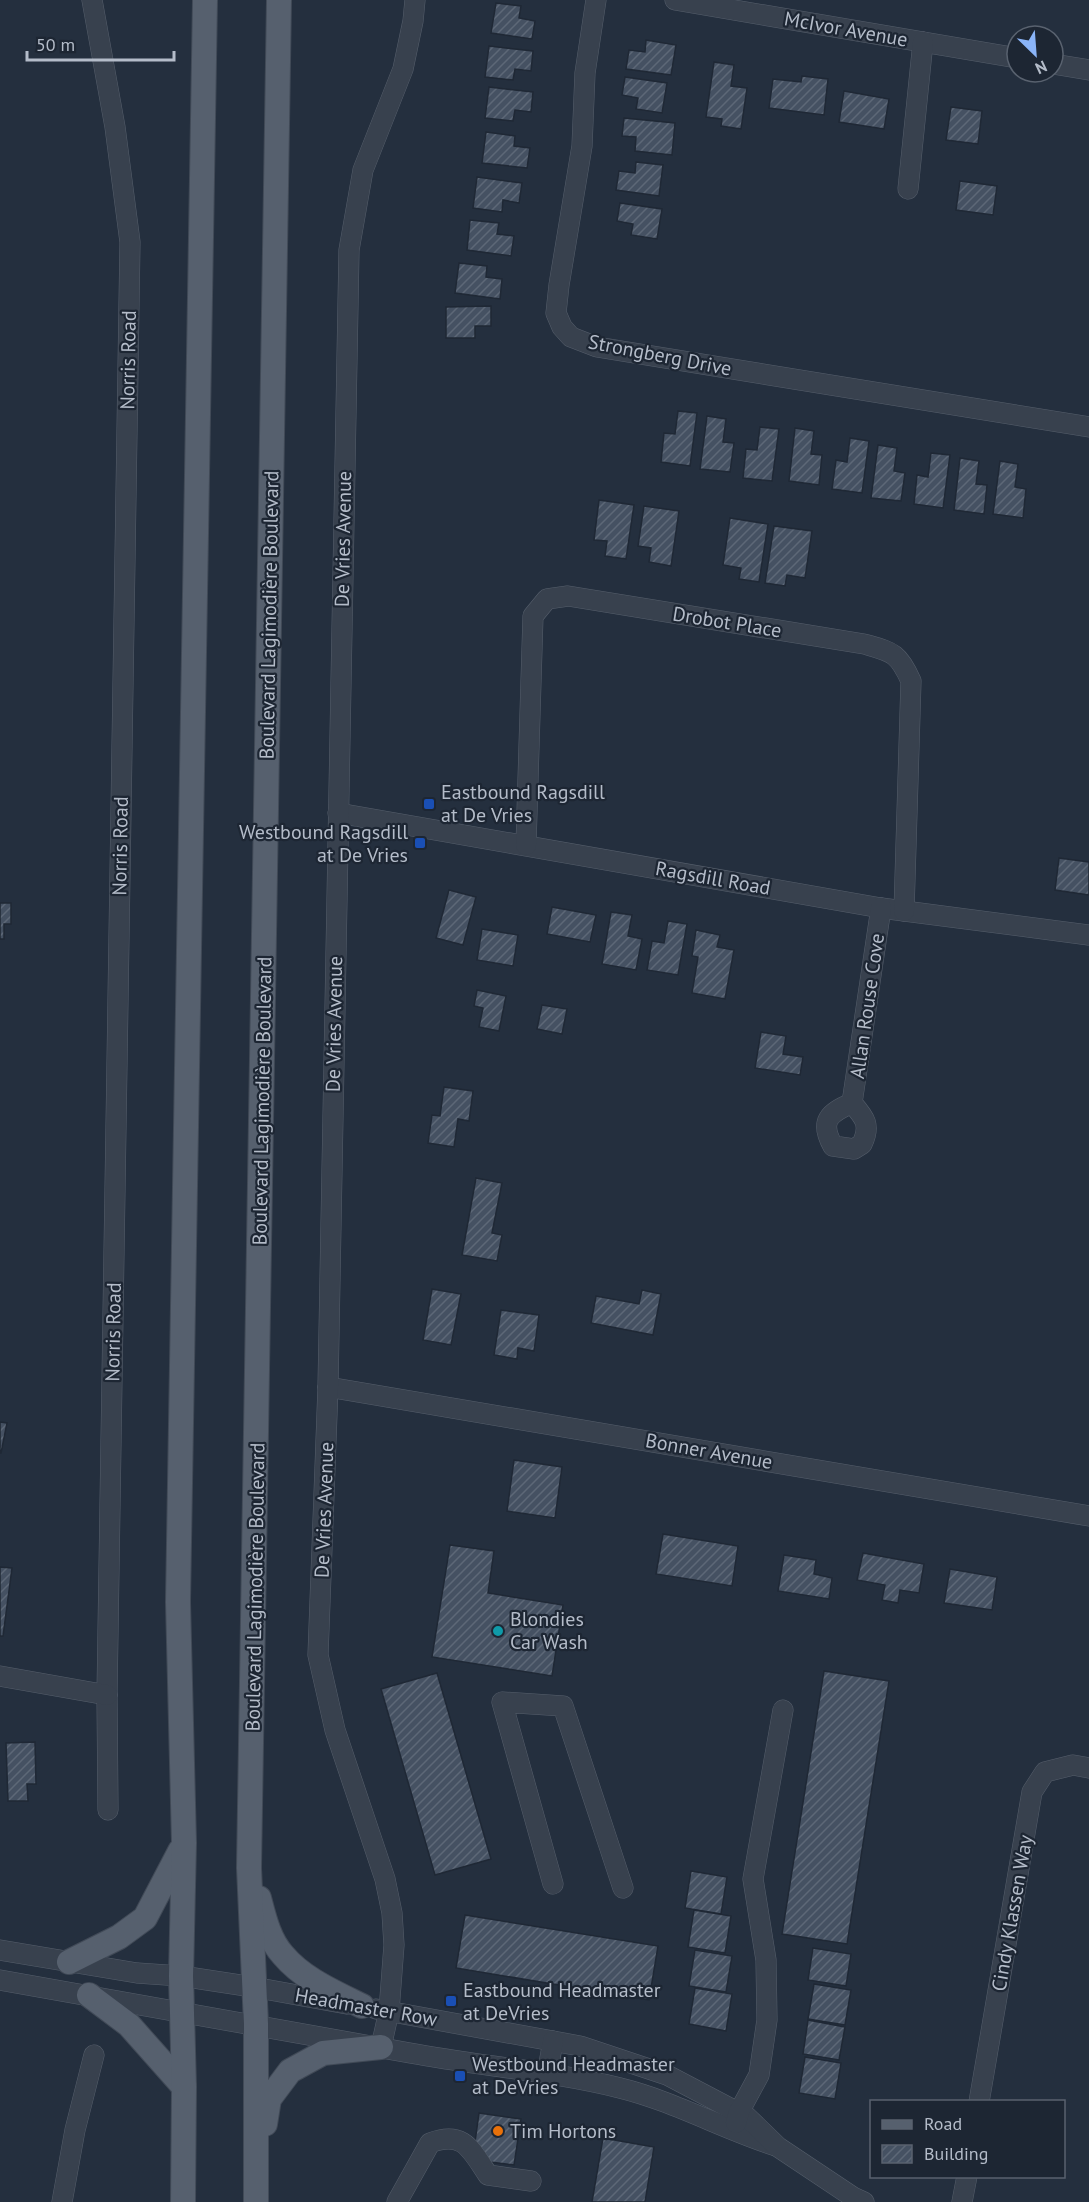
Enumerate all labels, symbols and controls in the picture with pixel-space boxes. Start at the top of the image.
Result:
street label: McIvor Avenue [782,5,910,53]
scale bar [27,24,174,62]
north arrow [1005,24,1065,84]
text: 50 m [36,33,75,56]
text: N [1032,56,1050,79]
street label: Norris Road [114,310,142,410]
street label: Strongberg Drive [586,328,734,382]
street label: Boulevard Lagimodière Boulevard [253,471,285,759]
street label: De Vries Avenue [329,471,357,607]
street label: Drobot Place [671,601,783,643]
place label: Eastbound Ragsdill at De Vries [441,779,605,828]
street label: Norris Road [106,796,134,896]
marker: Eastbound Ragsdill at De Vries [422,797,436,811]
place label: Westbound Ragsdill at De Vries [239,819,408,868]
marker: Westbound Ragsdill at De Vries [413,836,427,850]
street label: Ragsdill Road [653,855,773,901]
street label: Allan Rouse Cove [844,932,890,1080]
street label: De Vries Avenue [320,956,348,1092]
street label: Boulevard Lagimodière Boulevard [246,957,278,1245]
street label: Norris Road [99,1282,127,1382]
street label: Bonner Avenue [644,1427,774,1475]
street label: De Vries Avenue [309,1441,339,1579]
street label: Boulevard Lagimodière Boulevard [239,1443,271,1731]
place label: Blondies Car Wash [510,1606,588,1655]
marker: Blondies Car Wash [491,1624,505,1638]
street label: Cindy Klassen Way [985,1832,1039,1993]
place label: Eastbound Headmaster at DeVries [463,1977,661,2026]
street label: Headmaster Row [293,1982,439,2032]
marker: Eastbound Headmaster at DeVries [444,1994,458,2008]
place label: Westbound Headmaster at DeVries [472,2051,675,2100]
marker: Westbound Headmaster at DeVries [453,2069,467,2083]
legend [870,2100,1065,2178]
text: Road [924,2112,962,2135]
place label: Tim Hortons [510,2118,616,2144]
marker: Tim Hortons [491,2124,505,2138]
text: Building [924,2142,988,2165]

